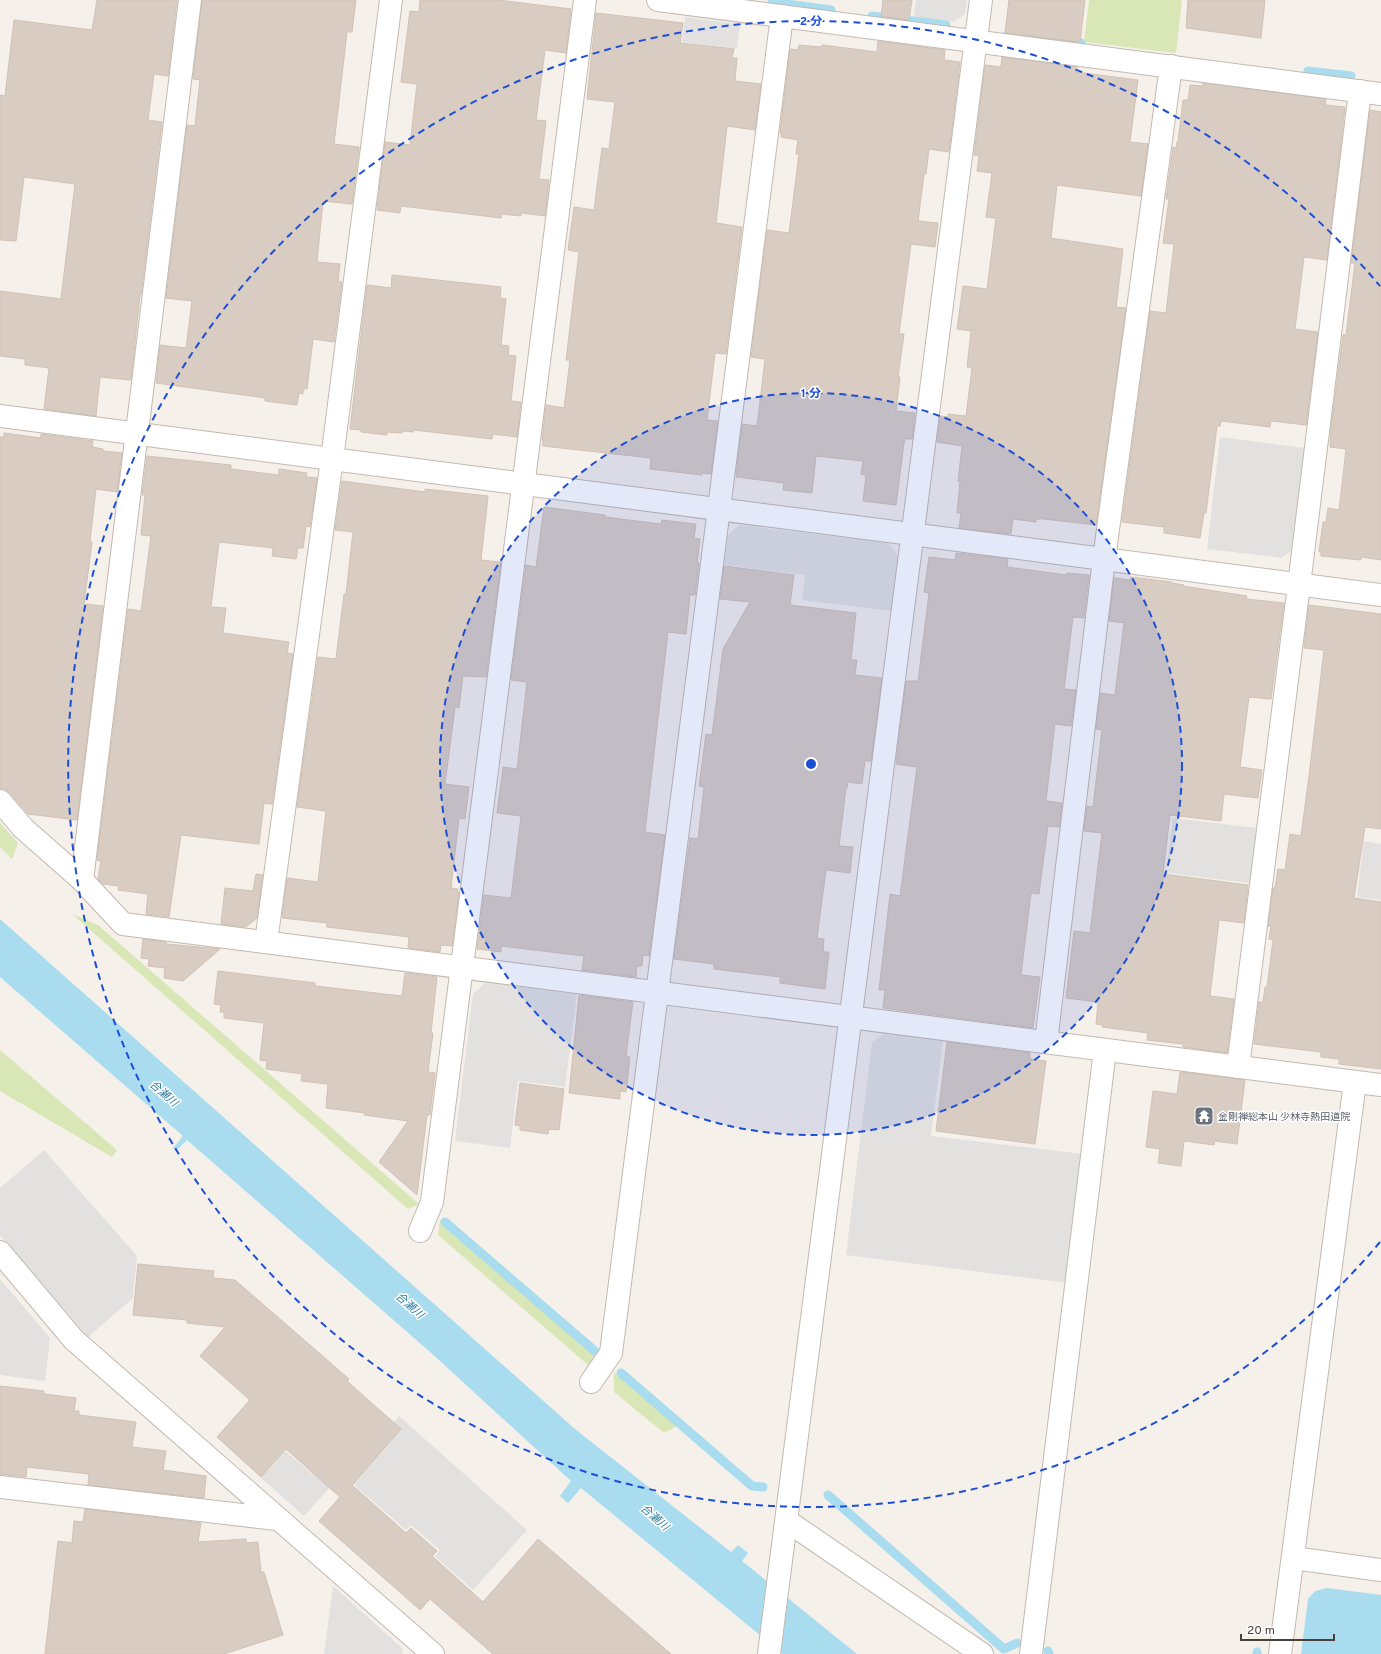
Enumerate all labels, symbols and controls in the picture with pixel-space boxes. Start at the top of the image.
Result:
text: 2 分 [800,14,822,30]
text: 1 分 [801,386,821,402]
centre of rings [804,757,818,771]
water label: 合瀬川 [146,1078,181,1111]
temple icon: 金剛禅総本山 少林寺熱田道院 [1193,1105,1215,1127]
place label: 金剛禅総本山 少林寺熱田道院 [1218,1111,1350,1124]
water label: 合瀬川 [392,1290,427,1323]
water label: 合瀬川 [637,1502,672,1535]
scale bar [1241,1616,1334,1642]
text: 20 m [1247,1623,1275,1639]

